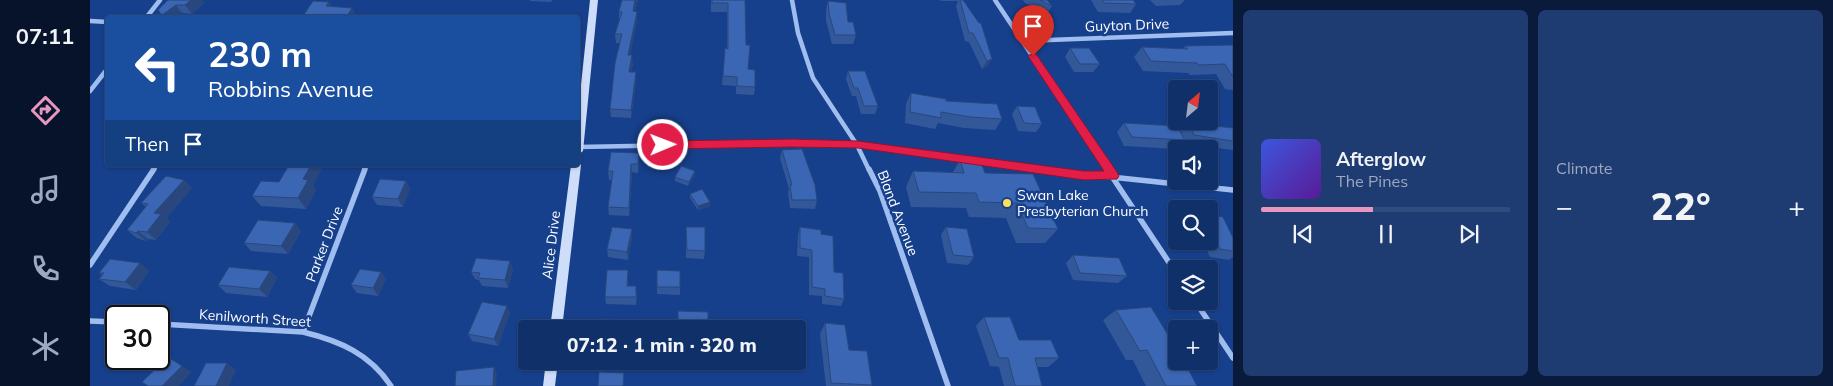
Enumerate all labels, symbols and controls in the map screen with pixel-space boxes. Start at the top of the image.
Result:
pin [1012,5,1054,56]
icon: arrive [1019,12,1047,40]
street label: Guyton Drive [1085,15,1169,35]
text: 07:11 [16,22,74,50]
text: 230 m [208,32,312,76]
icon: left [125,35,190,100]
text: Robbins Avenue [208,75,373,103]
north arrow [1168,80,1218,130]
map controls [1168,80,1218,370]
icon: directions [28,93,63,128]
position arrow [636,118,688,170]
icon: arrive [179,130,207,158]
text: Then [125,132,169,156]
button: sound [1168,140,1218,190]
text: Afterglow [1336,147,1426,171]
text: Climate [1556,158,1612,178]
street label: Bland Avenue [873,168,923,258]
text: The Pines [1336,171,1408,191]
icon: music [28,172,63,207]
text: 22° [1650,182,1711,230]
place label: Swan Lake Presbyterian Church [1017,186,1148,220]
text: − [1556,189,1573,224]
text: + [1788,189,1805,224]
marker: Swan Lake Presbyterian Church [1001,197,1013,209]
button: search [1168,200,1218,250]
street label: Parker Drive [301,204,347,284]
street label: Alice Drive [538,210,564,280]
icon: previous [1289,220,1317,248]
icon: pause [1372,220,1400,248]
icon: next [1455,220,1483,248]
icon: phone [28,251,63,286]
button: layers [1168,260,1218,310]
speed limit sign: 30 [105,305,170,370]
street label: Kenilworth Street [198,305,312,331]
button: + [1168,320,1218,370]
icon: climate [28,329,63,364]
text: 07:12 · 1 min · 320 m [567,333,757,357]

